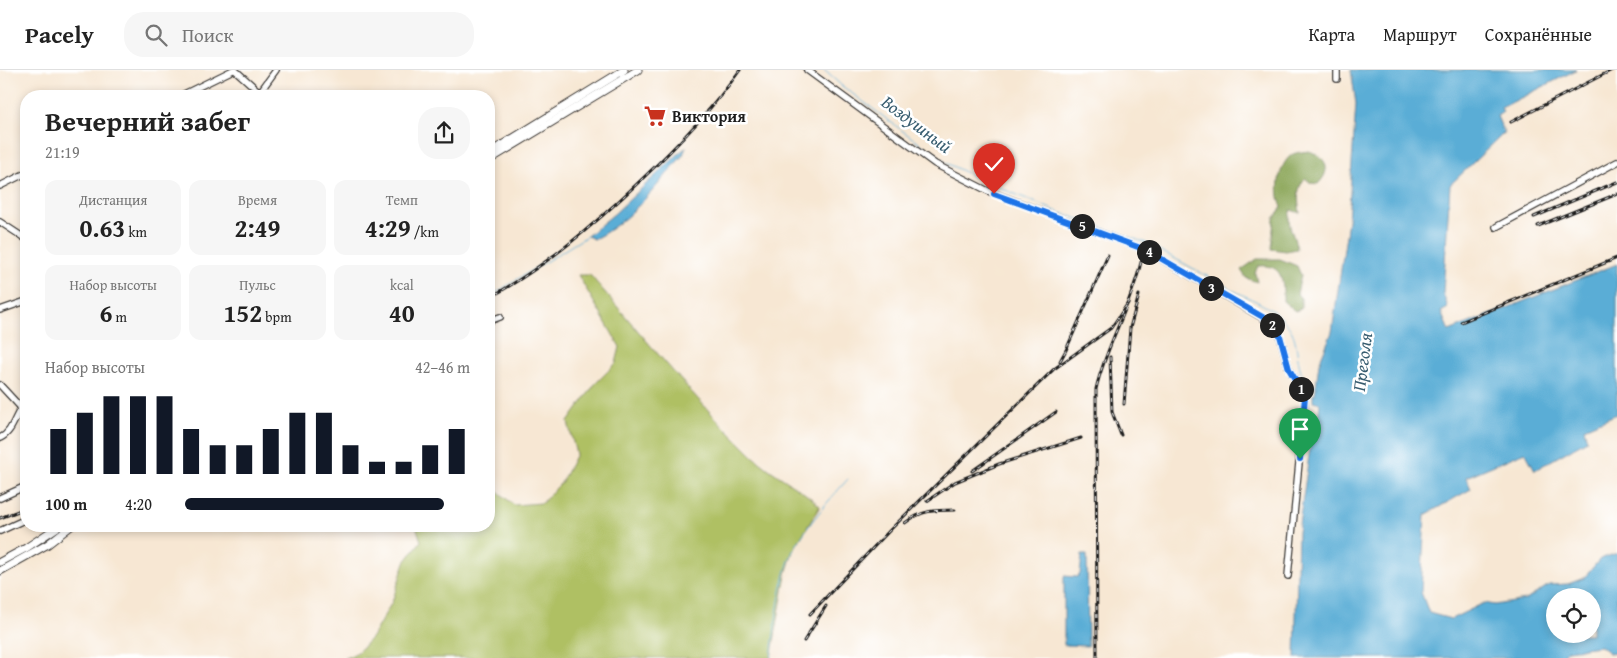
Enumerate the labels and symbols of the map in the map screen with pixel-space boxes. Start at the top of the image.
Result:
water label: Воздушный [875,88,958,160]
supermarket icon: Виктория [642,103,668,129]
place label: Виктория [672,104,746,128]
pin [973,143,1015,194]
pin: 5 [1070,214,1094,238]
pin: 4 [1136,240,1162,264]
pin: 3 [1198,276,1224,300]
pin: 2 [1260,312,1284,338]
water label: Преголя [1345,331,1379,393]
pin: 1 [1288,376,1314,402]
pin [1279,408,1321,459]

